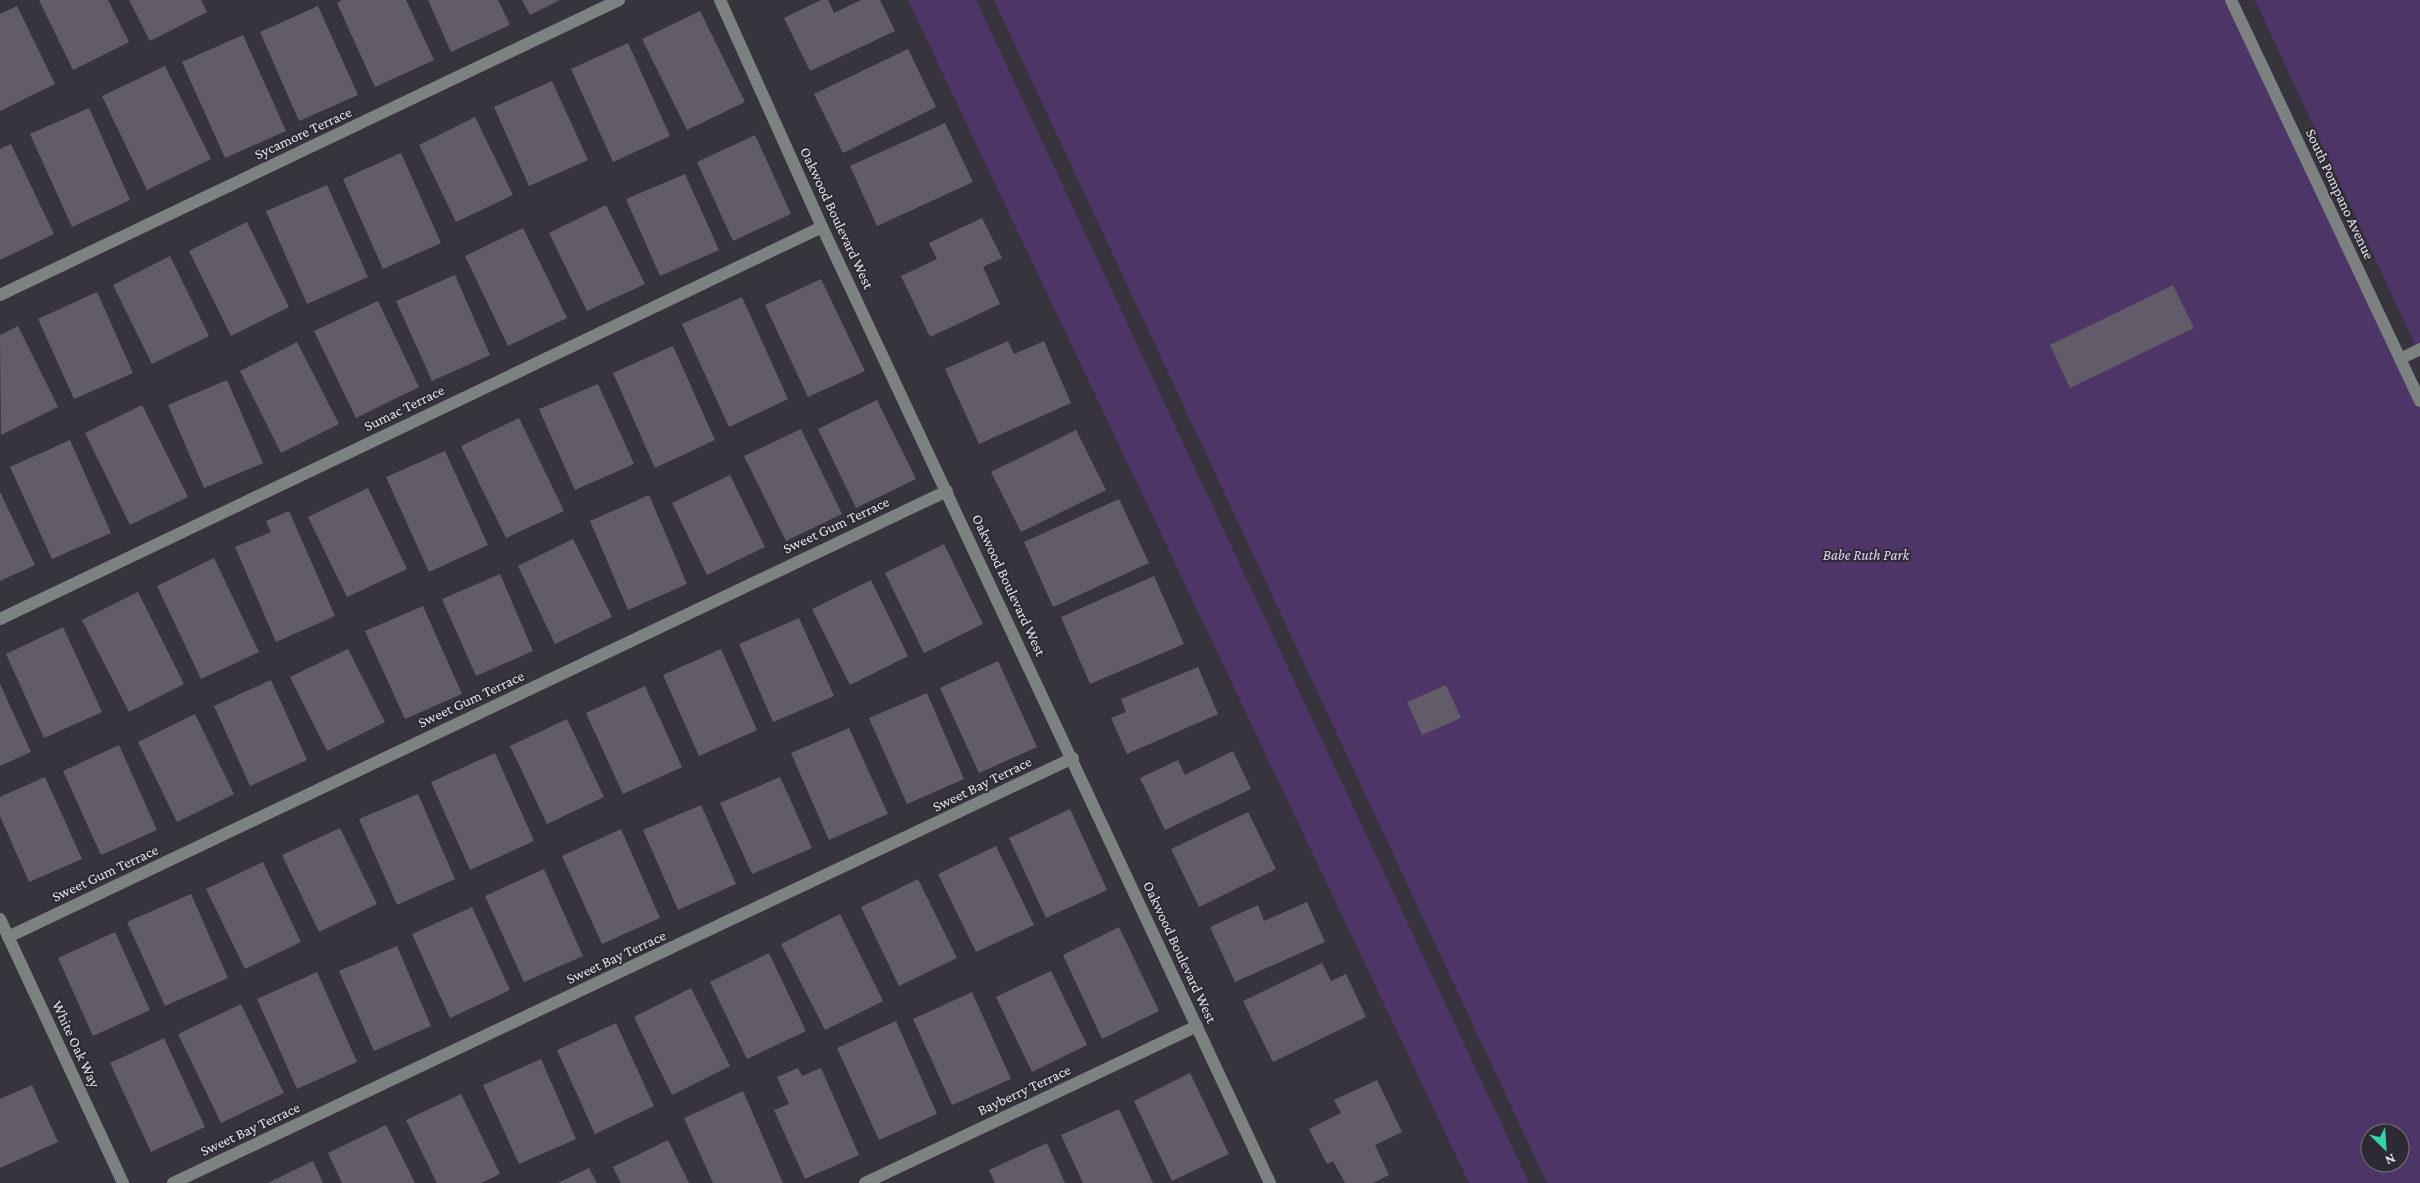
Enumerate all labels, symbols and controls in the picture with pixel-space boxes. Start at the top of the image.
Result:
street label: Sycamore Terrace [252,103,355,163]
street label: South Pompano Avenue [2302,126,2377,263]
street label: Oakwood Boulevard West [797,145,877,292]
street label: Sumac Terrace [361,382,447,434]
street label: Sweet Gum Terrace [780,493,892,557]
street label: Oakwood Boulevard West [969,512,1049,659]
park label: Babe Ruth Park [1823,547,1911,563]
street label: Sweet Gum Terrace [415,667,527,731]
street label: Sweet Bay Terrace [930,753,1035,816]
street label: Sweet Gum Terrace [49,841,161,905]
street label: Oakwood Boulevard West [1140,879,1220,1026]
street label: Sweet Bay Terrace [564,927,669,988]
street label: White Oak Way [48,998,103,1090]
street label: Bayberry Terrace [975,1061,1074,1119]
street label: Sweet Bay Terrace [198,1099,303,1160]
north arrow [2360,1123,2410,1173]
text: N [2382,1151,2398,1169]

